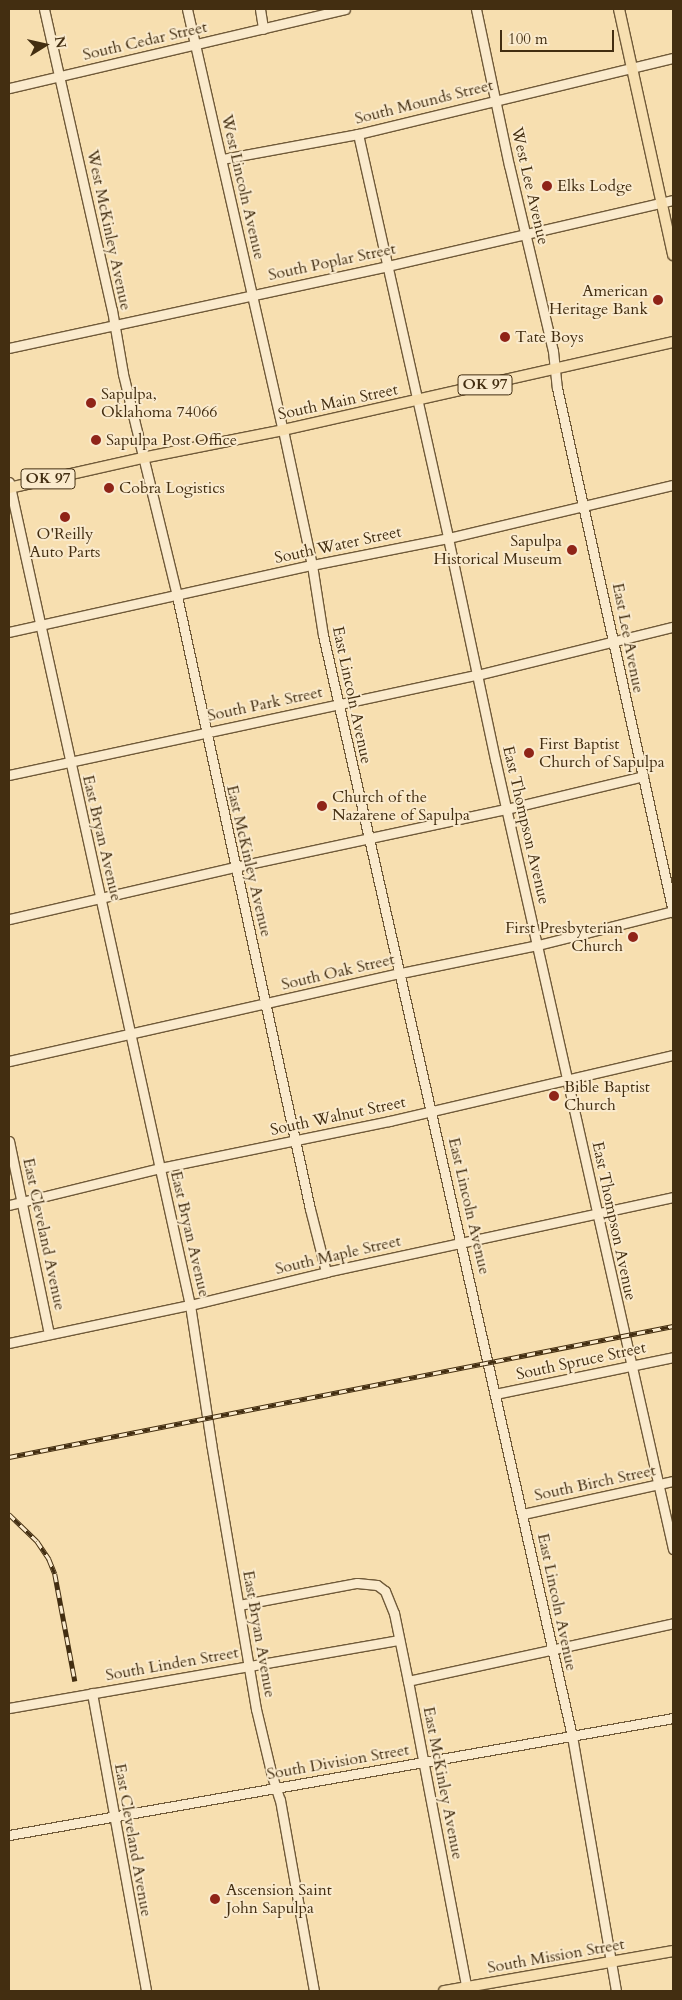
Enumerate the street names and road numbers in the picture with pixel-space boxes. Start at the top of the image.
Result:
street label: South Cedar Street [81,17,209,65]
street label: South Mounds Street [353,76,495,128]
street label: West Lincoln Avenue [217,113,269,261]
street label: West Lee Avenue [507,125,553,247]
street label: West McKinley Avenue [83,148,135,312]
street label: South Poplar Street [267,239,397,285]
road number: OK 97 [458,372,512,398]
street label: South Main Street [276,380,400,424]
road number: OK 97 [20,466,76,492]
street label: South Water Street [273,522,403,568]
street label: East Lee Avenue [608,581,648,695]
street label: East Lincoln Avenue [328,625,376,765]
street label: South Park Street [206,682,324,726]
street label: East Thompson Avenue [498,744,554,906]
street label: East Bryan Avenue [78,773,126,903]
street label: East McKinley Avenue [222,783,276,939]
street label: South Oak Street [279,950,397,994]
street label: South Walnut Street [269,1092,407,1140]
street label: East Lincoln Avenue [444,1136,494,1276]
street label: East Thompson Avenue [588,1140,640,1302]
street label: East Cleveland Avenue [18,1156,70,1312]
street label: East Bryan Avenue [166,1169,214,1299]
street label: South Maple Street [273,1231,403,1279]
street label: South Spruce Street [514,1338,648,1384]
street label: South Birch Street [533,1461,657,1505]
street label: East Lincoln Avenue [533,1532,581,1672]
street label: East Bryan Avenue [238,1569,280,1699]
street label: South Linden Street [104,1643,240,1685]
street label: East McKinley Avenue [419,1705,467,1861]
street label: South Division Street [265,1740,411,1784]
street label: East Cleveland Avenue [110,1762,156,1918]
street label: South Mission Street [486,1934,626,1978]

